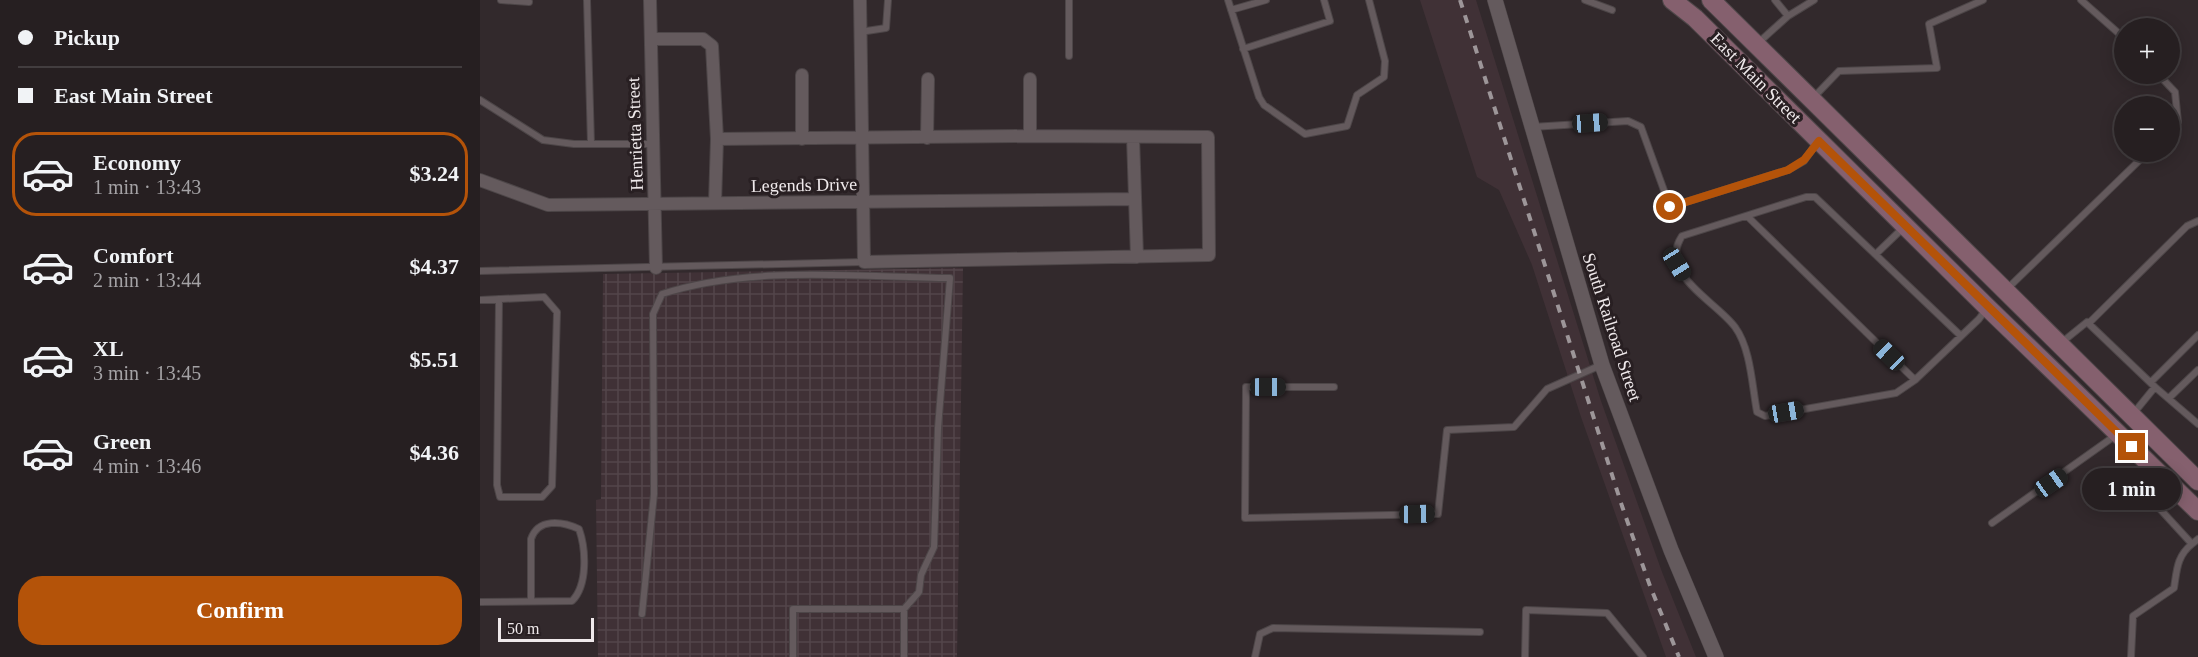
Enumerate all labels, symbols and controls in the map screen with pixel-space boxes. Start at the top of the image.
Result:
map controls [2114,18,2180,162]
button: + [2114,18,2180,84]
text: Pickup [54,25,120,50]
street label: East Main Street [1707,29,1805,127]
street label: Henrietta Street [623,77,647,191]
text: East Main Street [54,83,212,108]
button: − [2114,96,2180,162]
car [1571,113,1609,133]
icon: car [21,147,75,201]
text: Economy [93,150,181,175]
text: $3.24 [410,161,459,186]
street label: Legends Drive [751,174,857,196]
text: 1 min · 13:43 [93,176,201,198]
route start [1656,193,1683,220]
icon: car [21,240,75,294]
text: Comfort [93,243,174,268]
car [1660,244,1694,284]
street label: South Railroad Street [1579,250,1645,404]
text: $4.37 [410,254,459,279]
text: 2 min · 13:44 [93,269,201,291]
icon: car [21,333,75,387]
text: XL [93,336,124,361]
car [1870,336,1908,374]
text: $5.51 [410,347,459,372]
text: 3 min · 13:45 [93,362,201,384]
car [1250,378,1286,396]
car [1767,400,1805,424]
icon: car [21,426,75,480]
text: Green [93,429,151,454]
route end [2118,433,2145,460]
text: $4.36 [410,440,459,465]
text: 4 min · 13:46 [93,455,201,477]
car [2031,465,2071,501]
callout: 1 min [2082,468,2182,510]
text: 1 min [2107,478,2156,500]
car [1399,505,1435,523]
button: Confirm [18,576,462,645]
scale bar [498,615,594,642]
text: 50 m [507,620,539,637]

